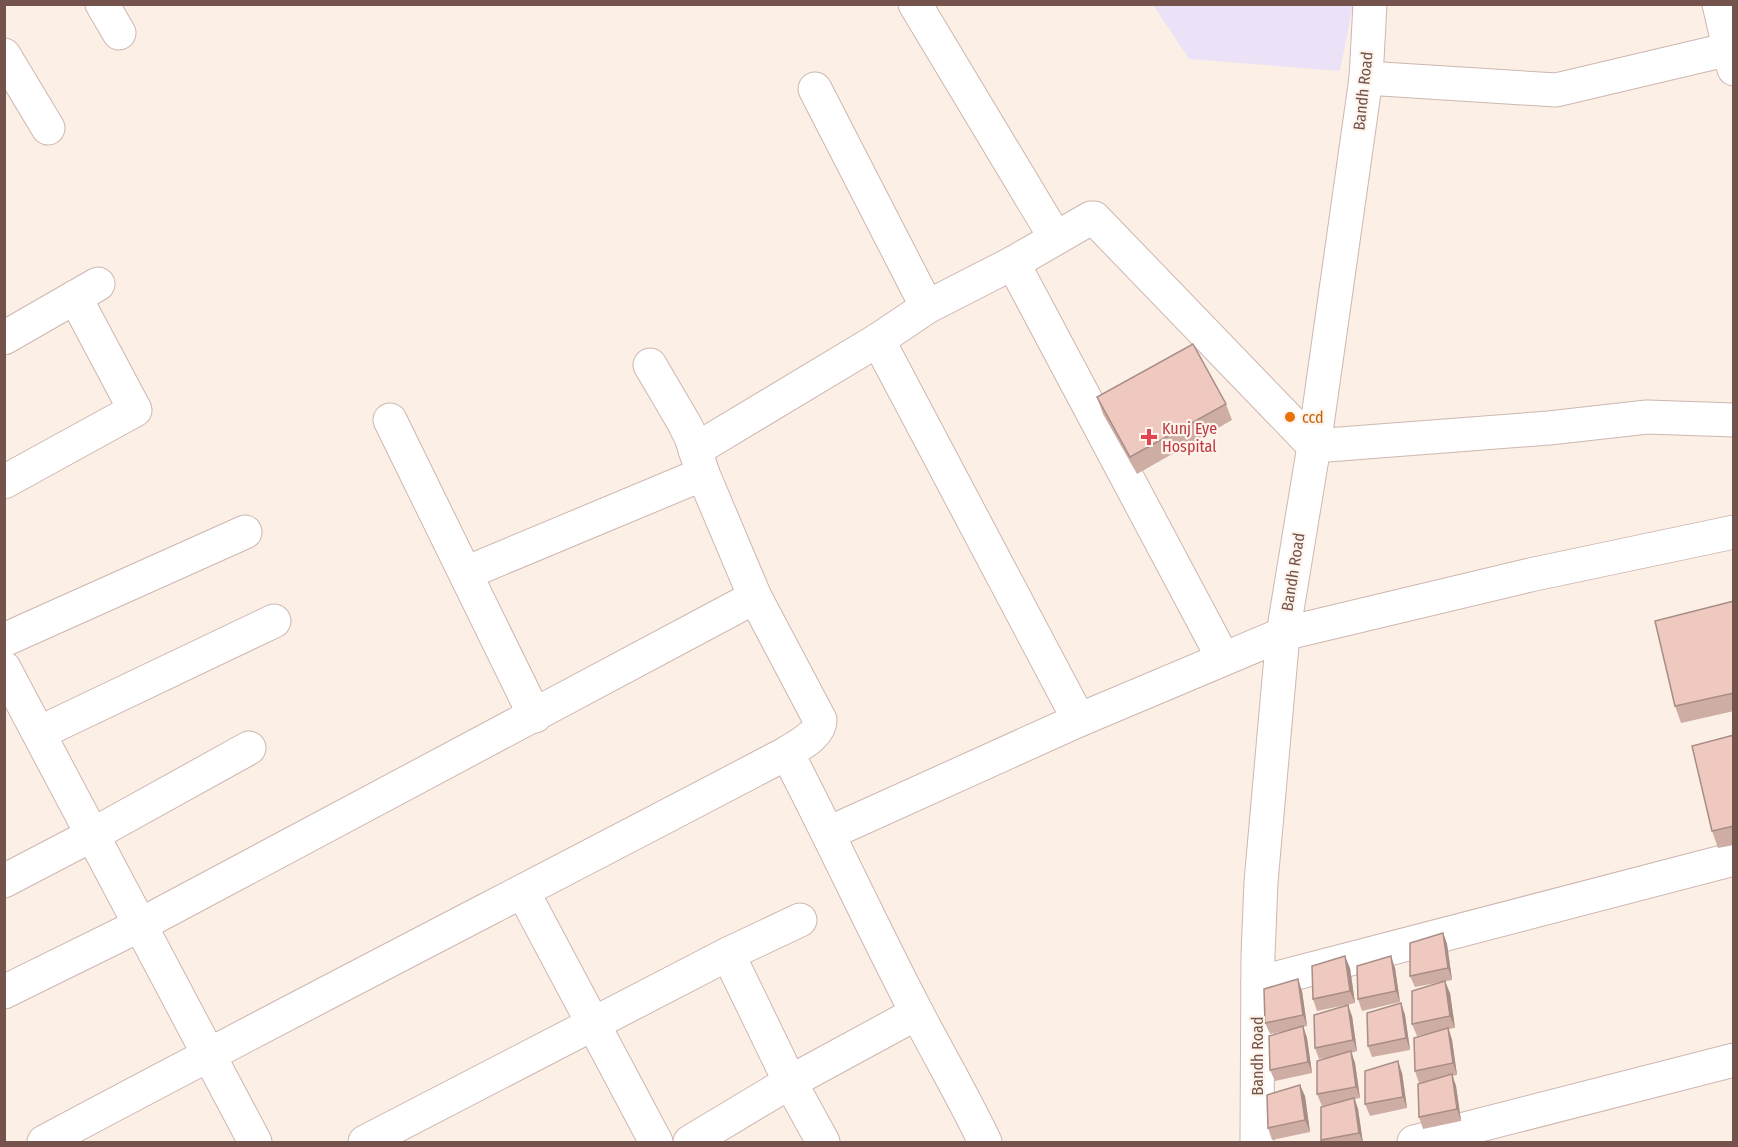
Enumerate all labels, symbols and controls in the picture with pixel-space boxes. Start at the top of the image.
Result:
street label: Bandh Road [1349,51,1377,131]
place label: ccd [1302,408,1324,427]
marker: ccd [1283,410,1297,424]
place label: Kunj Eye Hospital [1162,419,1217,456]
marker: Kunj Eye Hospital [1140,428,1158,446]
street label: Bandh Road [1277,532,1309,612]
street label: Bandh Road [1248,1017,1267,1095]

